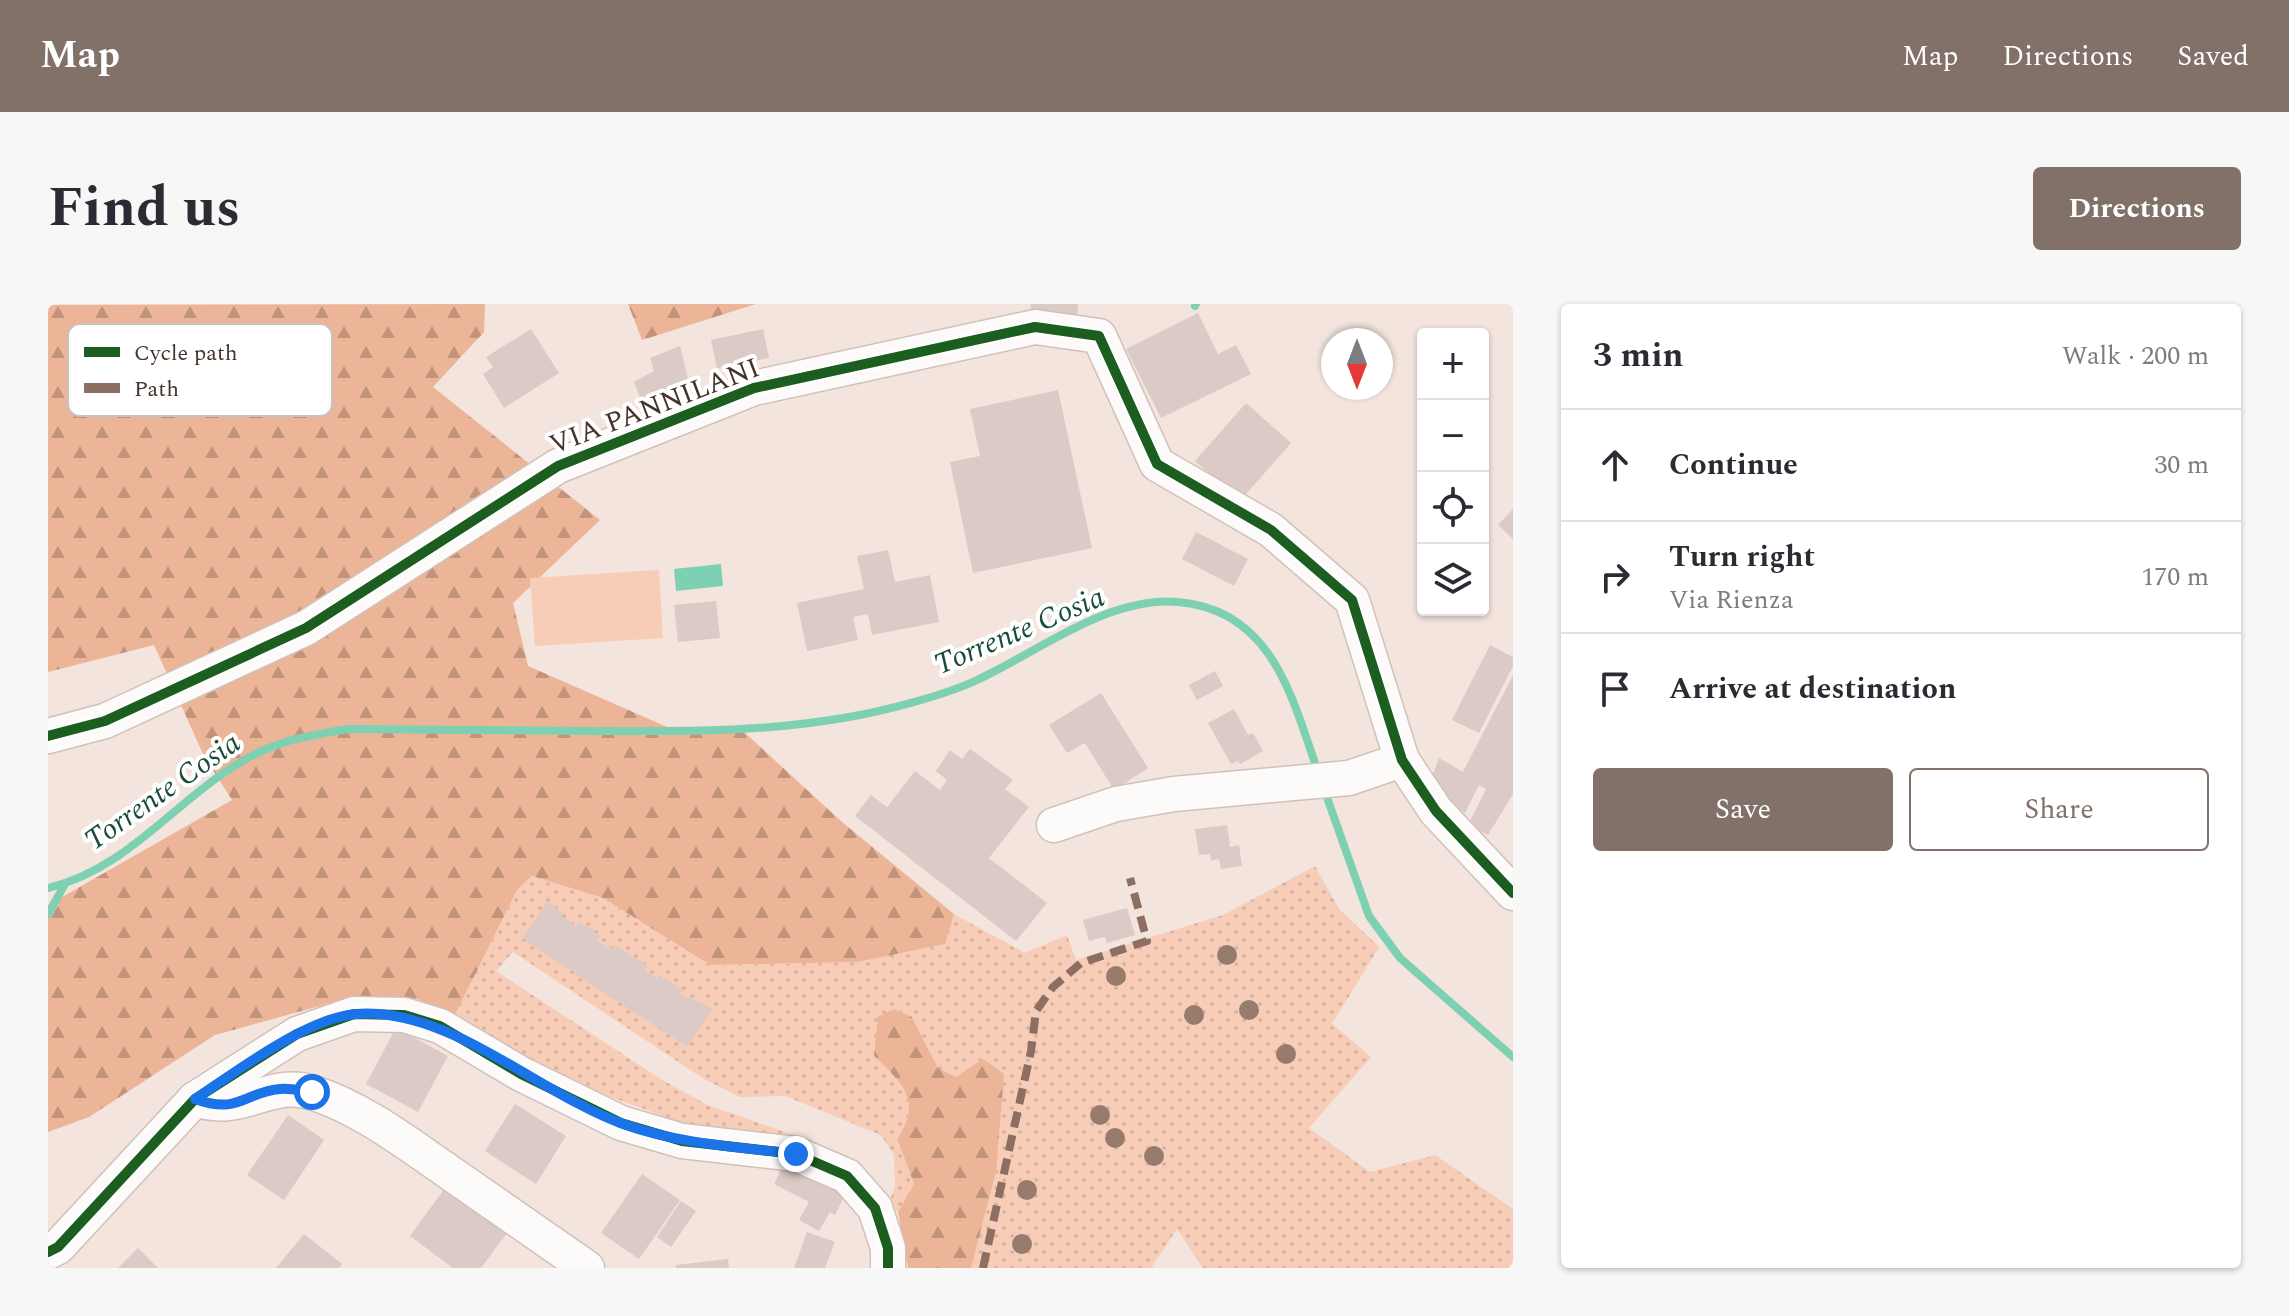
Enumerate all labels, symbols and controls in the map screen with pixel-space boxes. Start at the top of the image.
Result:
text: Map [40,27,120,85]
text: Map [1902,35,1959,78]
text: Directions [2003,35,2133,78]
text: Saved [2177,35,2249,78]
text: Find us [48,166,241,251]
button: Directions [2033,167,2241,250]
legend [68,324,332,416]
north arrow [1321,328,1393,400]
map controls [1417,328,1489,616]
button: + [1417,328,1489,400]
text: 3 min [1593,330,1683,382]
text: Walk · 200 m [2062,336,2209,376]
text: Cycle path [134,337,238,370]
street label: VIA PANNILANI [543,346,766,466]
text: Path [134,373,179,406]
button: − [1417,400,1489,472]
text: Continue [1669,442,1798,488]
icon: ahead [1593,443,1637,487]
text: 30 m [2154,445,2209,485]
button: locate [1417,472,1489,544]
text: Turn right [1669,534,1815,580]
button: layers [1417,544,1489,616]
icon: right [1593,555,1637,599]
text: 170 m [2141,557,2209,597]
water label: Torrente Cosia [927,574,1112,688]
text: Via Rienza [1669,580,1794,620]
text: Arrive at destination [1669,666,1956,712]
icon: arrive [1593,667,1637,711]
water label: Torrente Cosia [75,721,250,863]
button: Save [1593,768,1893,851]
button: Share [1909,768,2209,851]
route start [294,1074,330,1110]
route end [778,1136,814,1172]

